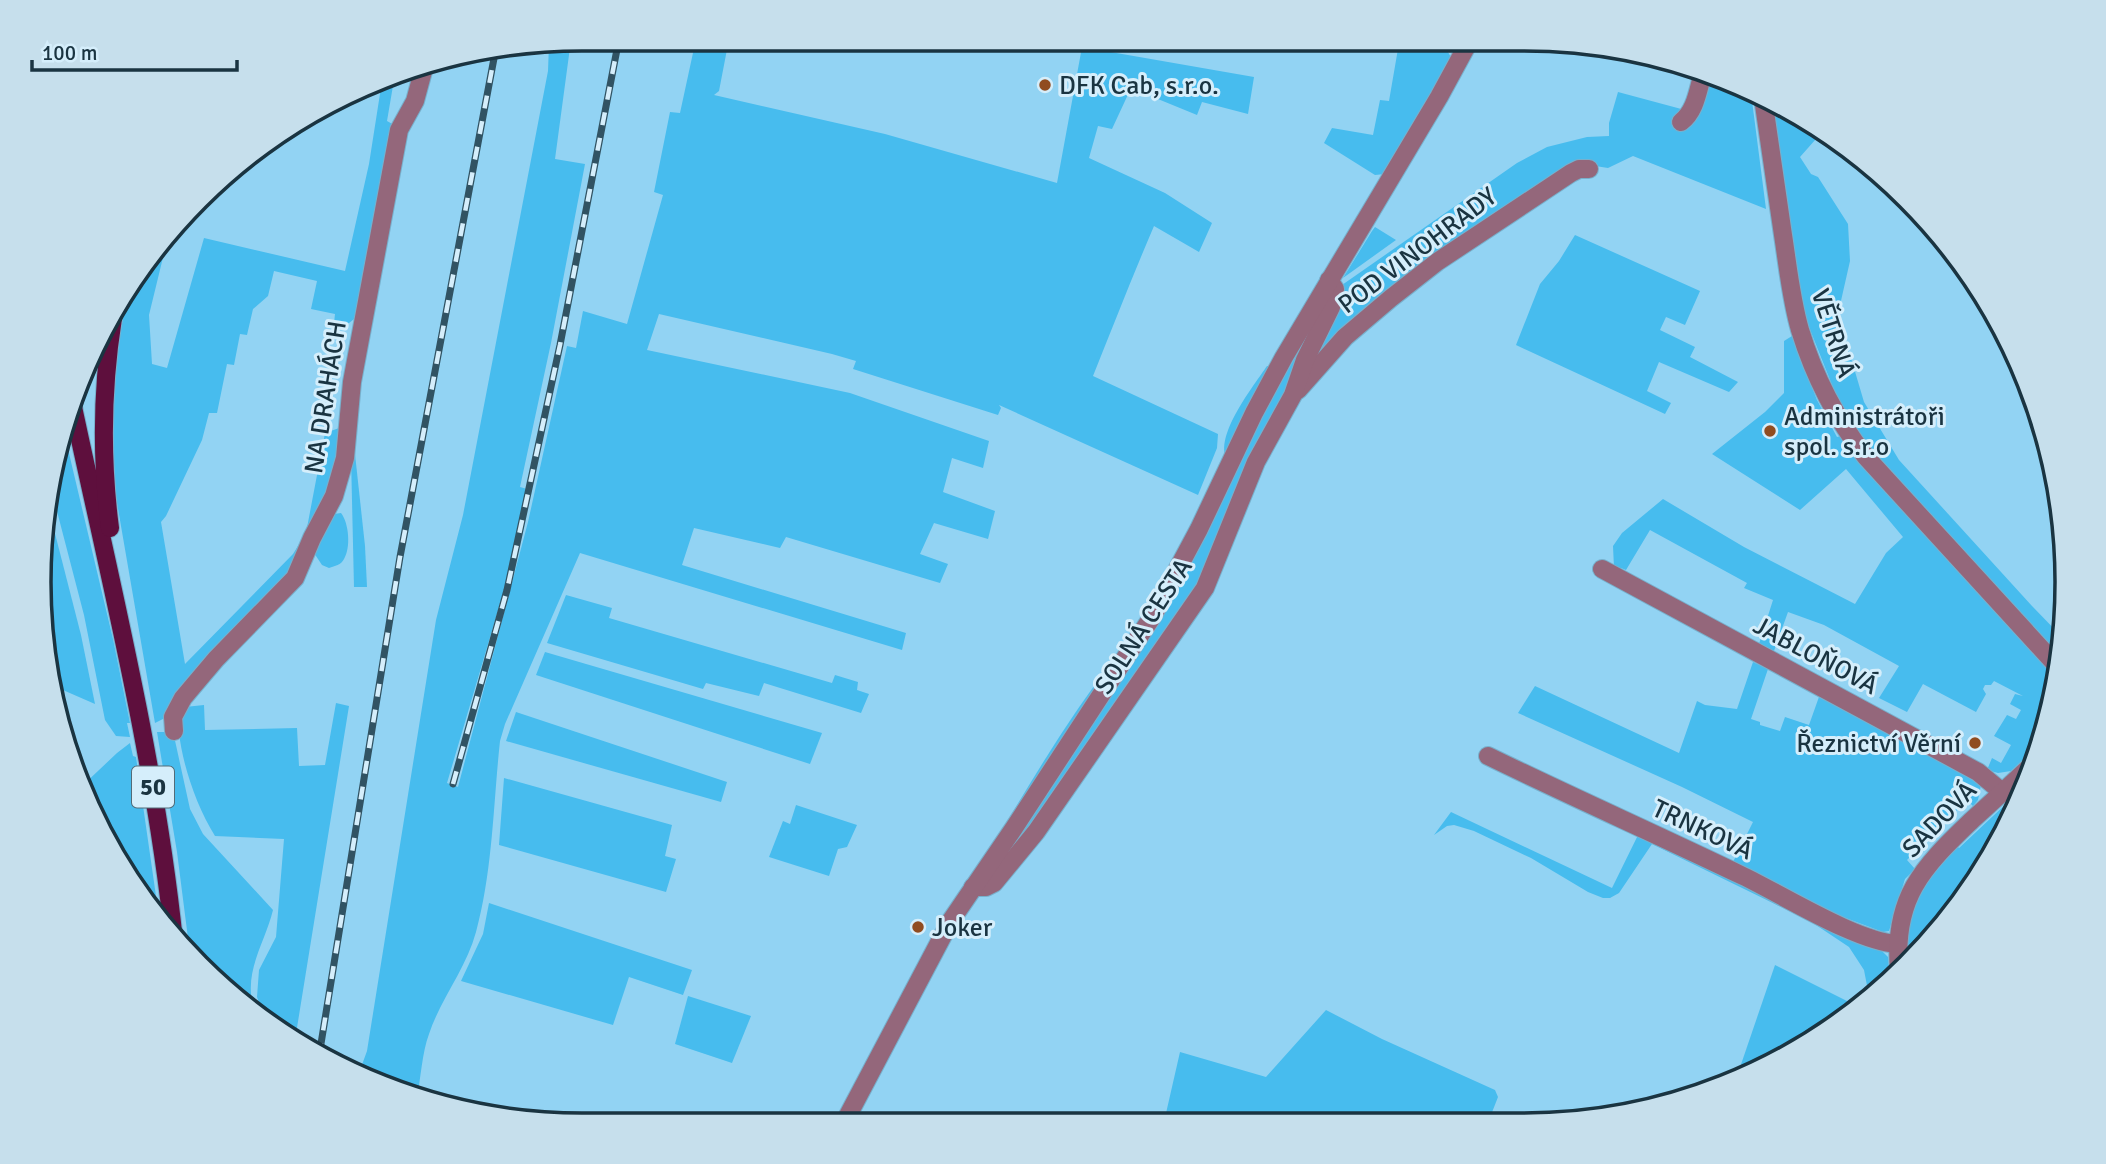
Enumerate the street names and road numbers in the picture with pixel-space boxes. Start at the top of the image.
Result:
street label: POD VINOHRADY [1332,181,1503,321]
street label: VĚTRNÁ [1804,285,1862,382]
street label: NA DRAHÁCH [298,319,354,476]
street label: SOLNÁ CESTA [1088,553,1200,700]
street label: JABLOŇOVÁ [1748,610,1883,702]
road number: 50 [132,766,174,808]
street label: SADOVÁ [1896,775,1984,864]
street label: TRNKOVÁ [1647,793,1758,867]

